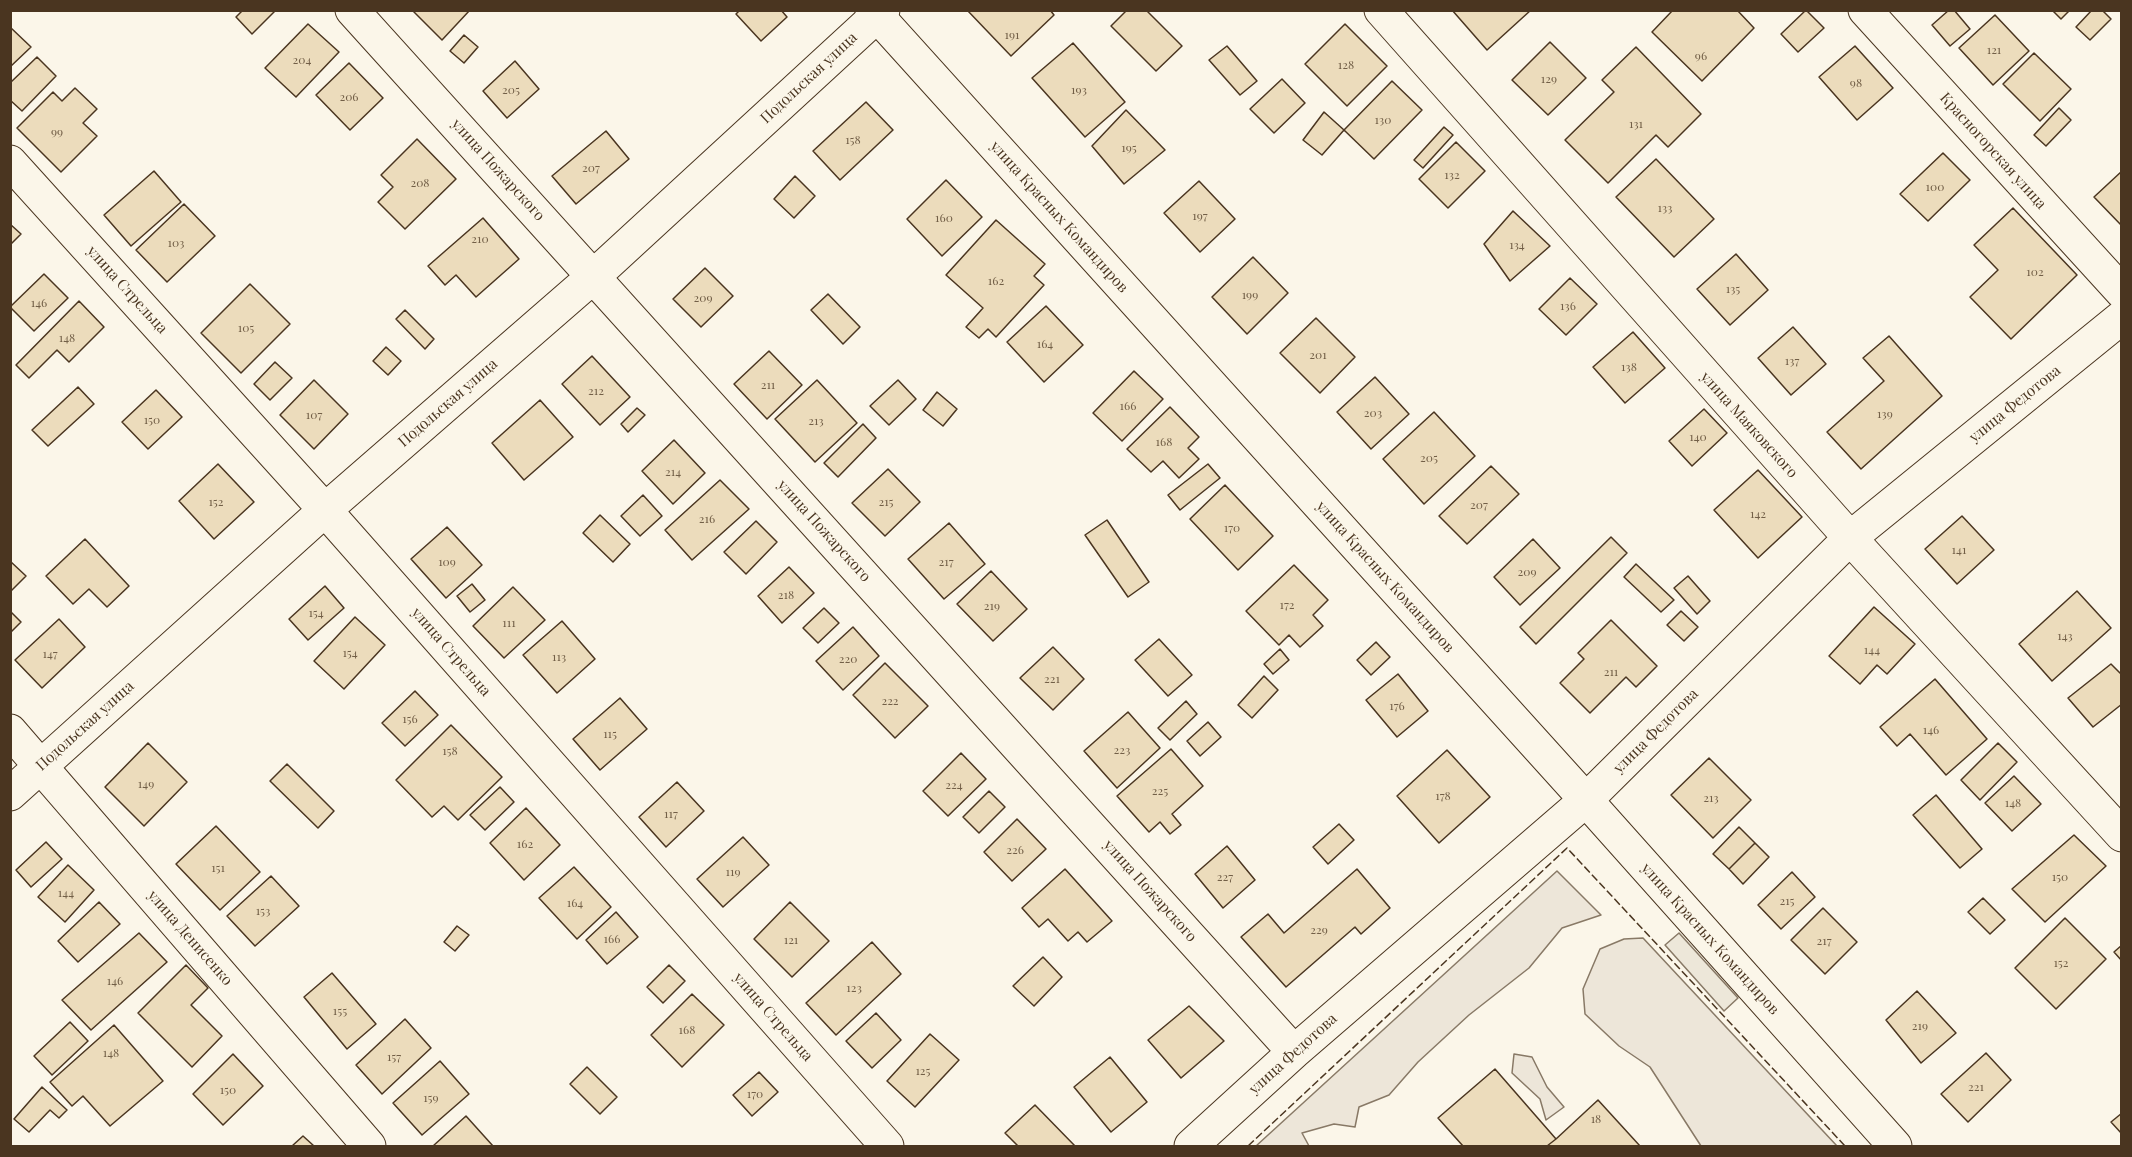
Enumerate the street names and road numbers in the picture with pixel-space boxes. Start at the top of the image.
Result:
street label: Подольская улица [757,29,861,127]
street label: Красногорская улица [1936,89,2050,213]
street label: улица Пожарского [448,115,548,225]
street label: улица Красных Командиров [986,138,1132,296]
street label: улица Стрельца [83,242,171,338]
street label: Подольская улица [395,355,501,451]
street label: улица Федотова [1966,362,2064,446]
street label: улица Маяковского [1697,368,1801,482]
street label: улица Пожарского [774,476,874,586]
street label: улица Красных Командиров [1312,498,1458,656]
street label: улица Стрельца [408,604,494,700]
street label: Подольская улица [32,677,138,775]
street label: улица Федотова [1610,685,1702,777]
street label: улица Пожарского [1100,836,1200,946]
street label: улица Красных Командиров [1637,860,1783,1018]
street label: улица Денисенко [144,887,236,989]
street label: улица Стрельца [730,969,816,1065]
street label: улица Федотова [1245,1010,1341,1098]

